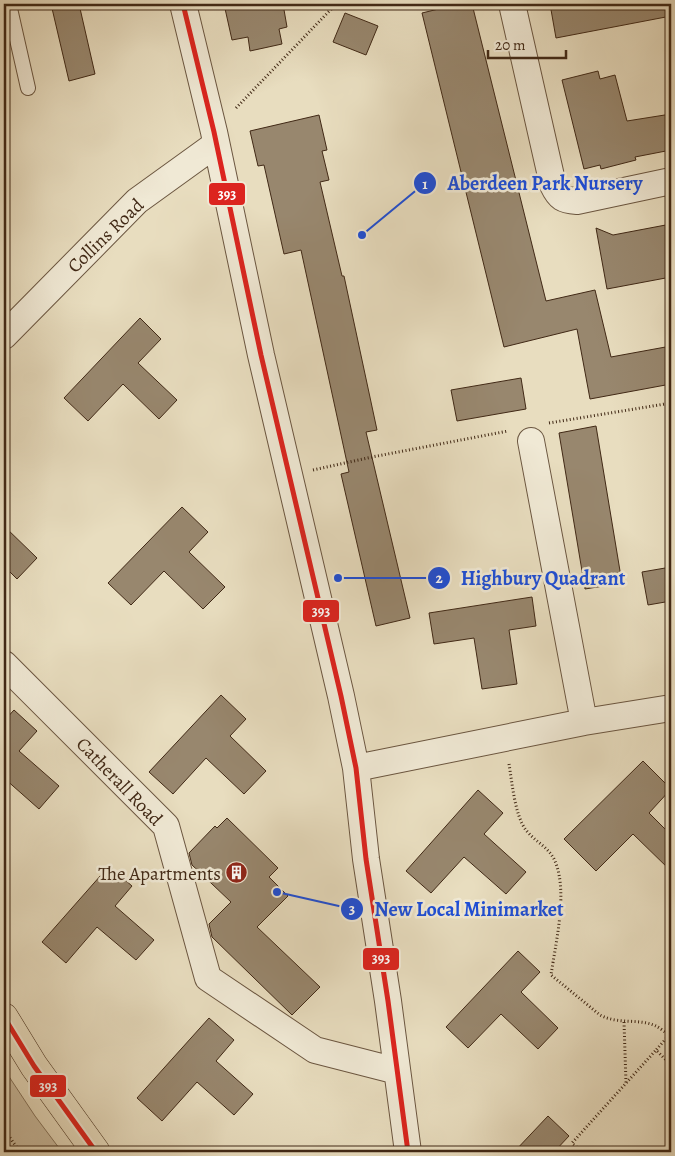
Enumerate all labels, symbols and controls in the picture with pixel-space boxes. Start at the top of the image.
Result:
scale bar [488,28,565,60]
text: 20 m [495,35,526,55]
callout: Aberdeen Park Nursery [412,166,652,201]
text: Aberdeen Park Nursery [446,170,643,197]
text: 1 [422,174,428,194]
line badge: 393 [208,182,246,206]
text: 393 [218,185,236,204]
street label: Collins Road [62,192,150,279]
callout: Highbury Quadrant [426,560,636,596]
text: Highbury Quadrant [461,565,626,592]
text: 2 [435,568,443,588]
line badge: 393 [302,599,340,623]
text: 393 [312,602,330,621]
street label: Catherall Road [70,732,169,832]
place label: The Apartments [98,861,221,887]
building icon: The Apartments [225,861,249,885]
callout: New Local Minimarket [339,891,573,926]
text: New Local Minimarket [374,896,564,923]
text: 3 [349,899,355,919]
line badge: 393 [362,947,400,971]
text: 393 [372,949,390,968]
line badge: 393 [29,1074,67,1098]
text: 393 [39,1077,57,1096]

